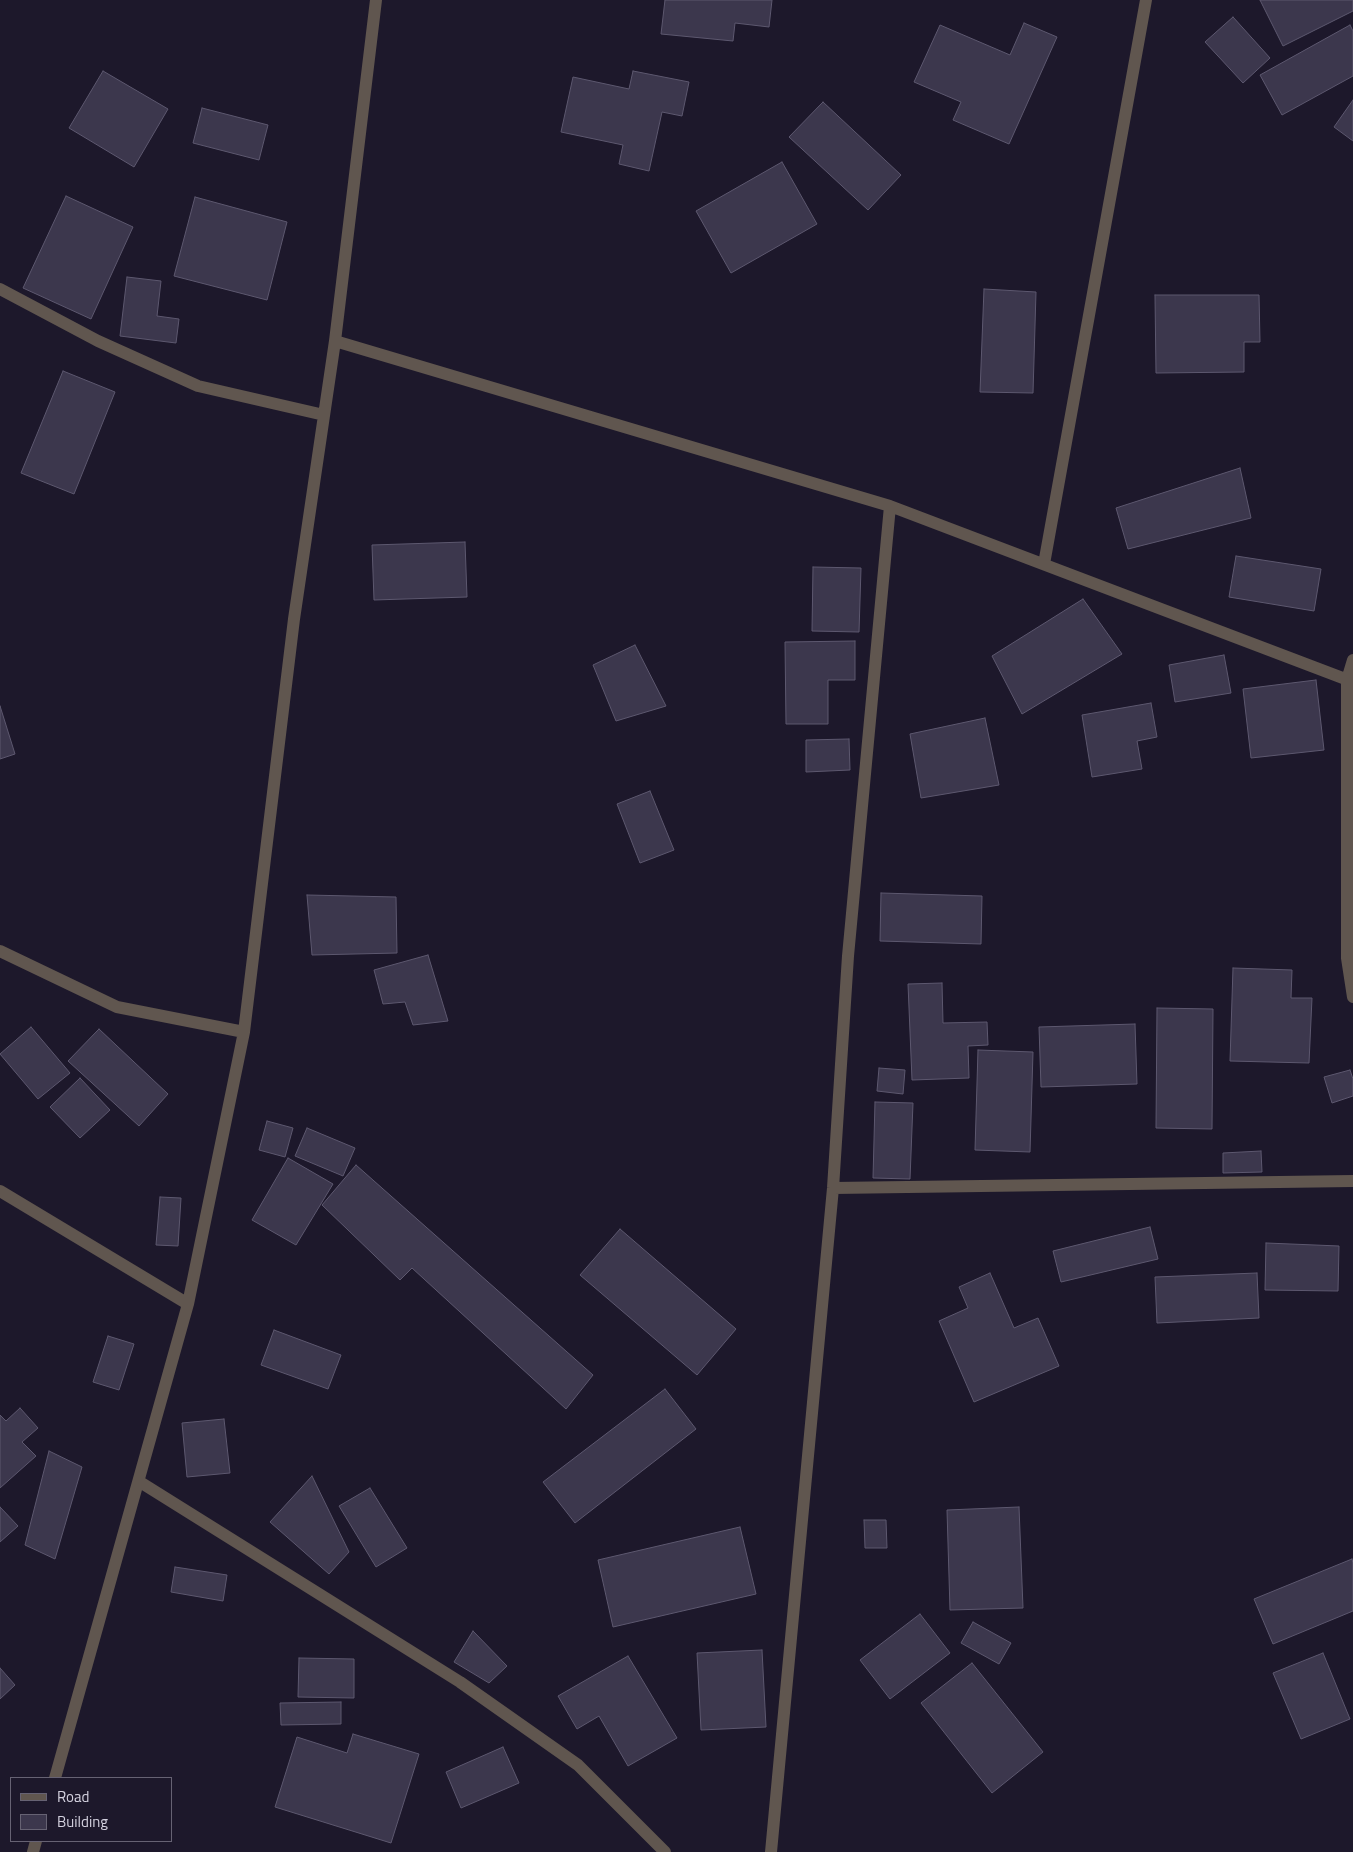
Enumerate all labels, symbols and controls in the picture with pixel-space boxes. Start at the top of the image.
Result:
legend [10,1777,172,1842]
text: Road [57,1785,89,1808]
text: Building [57,1810,108,1833]

